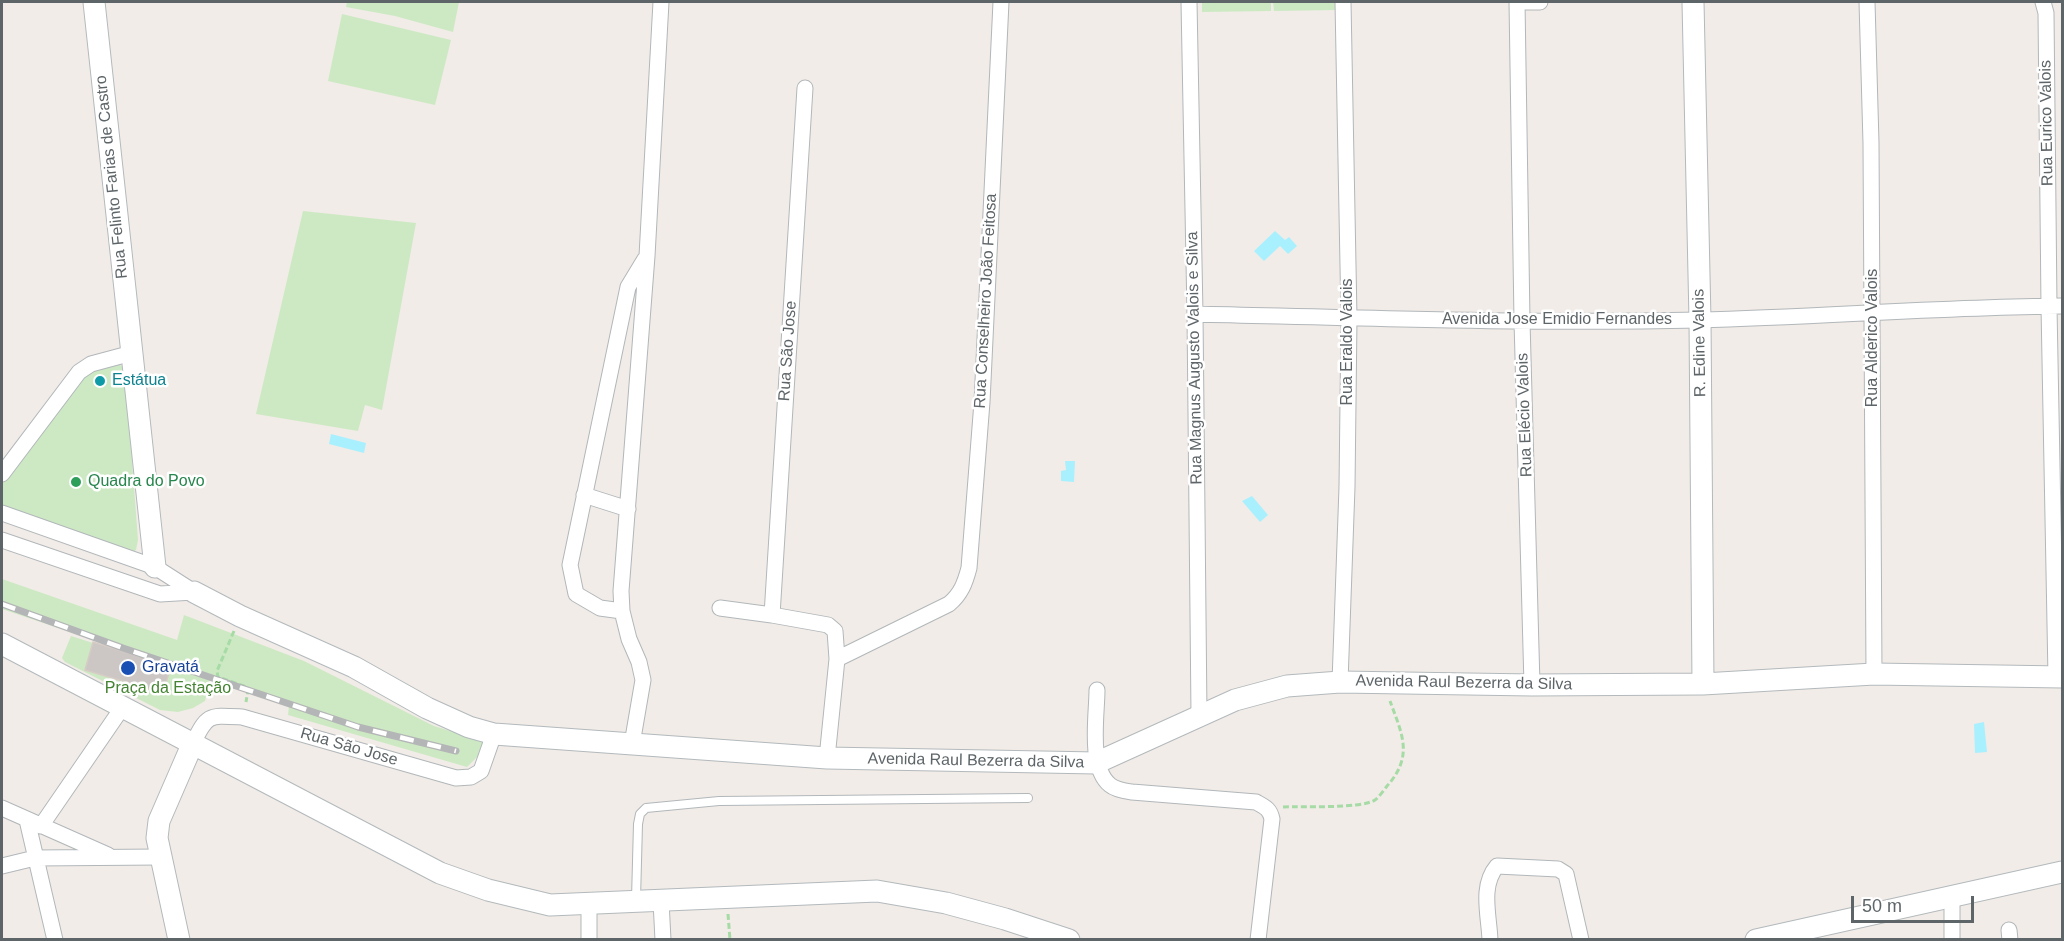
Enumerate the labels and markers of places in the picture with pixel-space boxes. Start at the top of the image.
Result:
place label: Estátua [112,371,166,391]
marker: Estátua [93,374,107,388]
place label: Quadra do Povo [88,472,205,492]
marker: Quadra do Povo [69,475,83,489]
place label: Gravatá [142,658,199,678]
marker: Gravatá [119,659,137,677]

